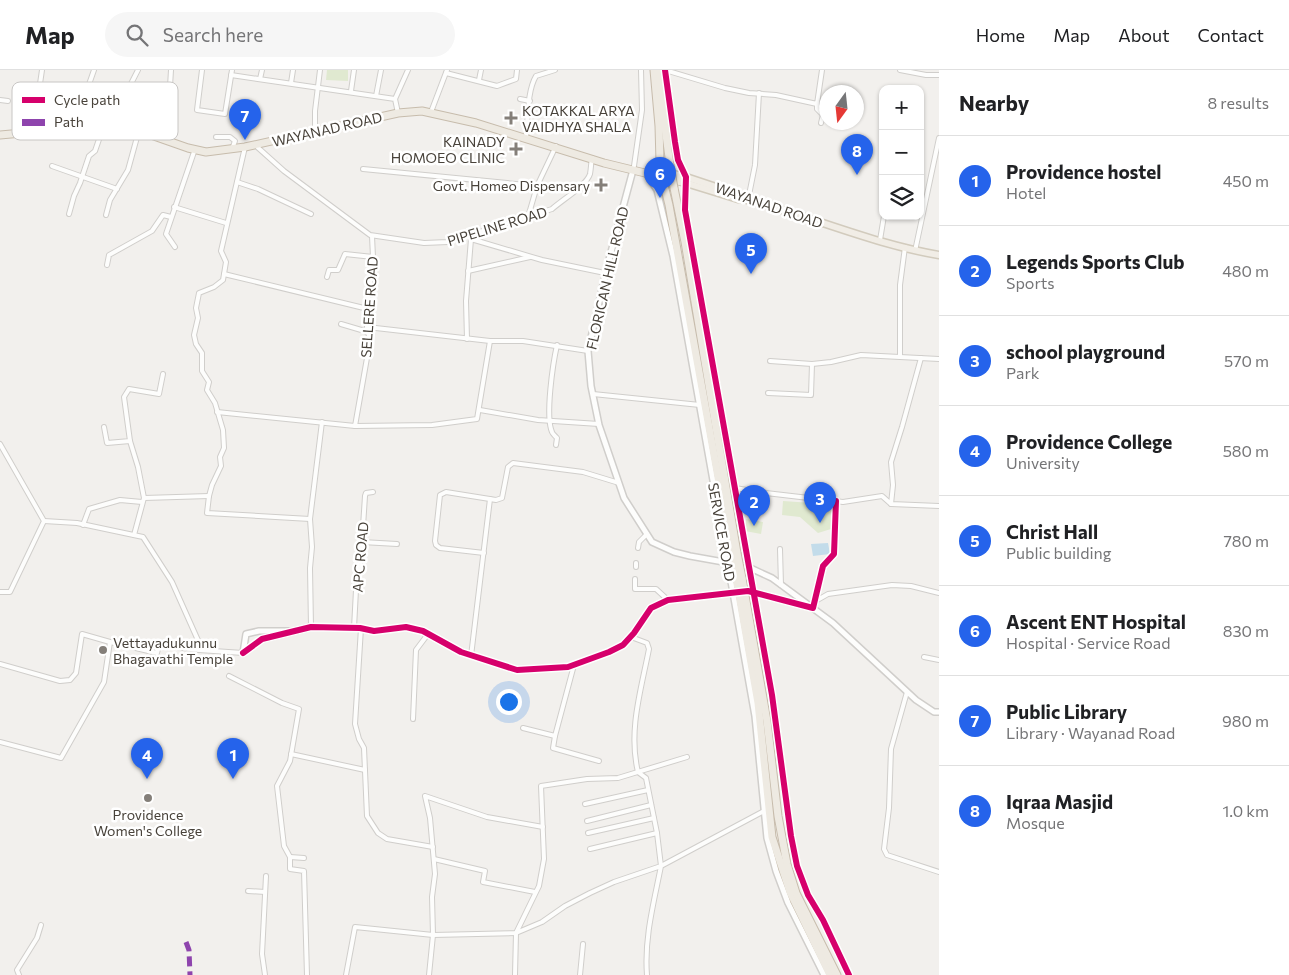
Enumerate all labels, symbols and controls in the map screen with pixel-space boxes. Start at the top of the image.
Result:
search box [105,12,455,57]
text: Map [25,20,75,49]
icon: search [123,21,151,49]
text: Search here [163,23,263,46]
text: Home [976,24,1025,46]
text: Map [1053,24,1090,46]
text: About [1118,24,1170,46]
text: Contact [1198,24,1264,46]
legend [12,82,178,140]
north arrow [819,85,864,130]
map controls [879,85,924,220]
button: + [879,85,924,130]
text: Nearby [959,90,1029,115]
text: Cycle path [54,91,120,108]
text: 8 results [1208,93,1269,112]
pin: 7 [229,99,261,140]
place label: KOTAKKAL ARYA VAIDHYA SHALA [522,102,635,135]
street label: WAYANAD ROAD [270,108,384,150]
marker: KOTAKKAL ARYA VAIDHYA SHALA [504,111,518,125]
text: Path [54,113,84,130]
button: − [879,130,924,175]
place label: KAINADY HOMOEO CLINIC [391,133,505,166]
pin: 8 [841,134,873,175]
marker: KAINADY HOMOEO CLINIC [509,142,523,156]
pin: 6 [644,157,676,198]
text: Providence hostel [1006,160,1161,183]
text: 1 [971,171,979,190]
text: 450 m [1223,171,1269,190]
button: layers [879,175,924,220]
place label: Govt. Homeo Dispensary [433,177,590,194]
marker: Govt. Homeo Dispensary [594,178,608,192]
street label: WAYANAD ROAD [713,179,825,231]
text: Hotel [1006,183,1046,202]
street label: PIPELINE ROAD [445,203,549,249]
street label: FLORICAN HILL ROAD [582,205,632,351]
pin: 5 [735,233,767,274]
text: Legends Sports Club [1006,250,1185,273]
street label: SELLERE ROAD [357,256,381,358]
text: 2 [970,261,980,280]
text: 480 m [1222,261,1269,280]
text: Sports [1006,273,1055,292]
text: school playground [1006,340,1165,363]
text: 3 [970,351,980,370]
text: 570 m [1224,351,1269,370]
text: Park [1006,363,1039,382]
text: Providence College [1006,430,1172,453]
text: 4 [970,441,980,460]
text: 580 m [1223,441,1269,460]
text: University [1006,453,1080,472]
street label: SERVICE ROAD [705,481,739,583]
pin: 3 [804,482,836,523]
pin: 2 [738,485,770,526]
text: Christ Hall [1006,520,1098,543]
street label: APC ROAD [348,521,372,593]
text: 5 [970,531,980,550]
text: 780 m [1223,531,1269,550]
text: Public building [1006,543,1111,562]
text: Ascent ENT Hospital [1006,610,1186,633]
text: 6 [970,621,980,640]
text: 830 m [1223,621,1269,640]
text: Hospital · Service Road [1006,633,1170,652]
place label: Vettayadukunnu Bhagavathi Temple [113,634,233,667]
marker: Vettayadukunnu Bhagavathi Temple [97,644,109,656]
your location [496,689,522,715]
text: Public Library [1006,700,1127,723]
text: 7 [971,711,979,730]
text: 980 m [1222,711,1269,730]
text: Library · Wayanad Road [1006,723,1175,742]
pin: 4 [131,738,163,779]
pin: 1 [217,738,249,779]
text: Iqraa Masjid [1006,790,1113,813]
marker: Providence Women's College [142,792,154,804]
text: 8 [970,801,980,820]
text: 1.0 km [1223,801,1269,820]
place label: Providence Women's College [94,806,202,839]
text: Mosque [1006,813,1065,832]

